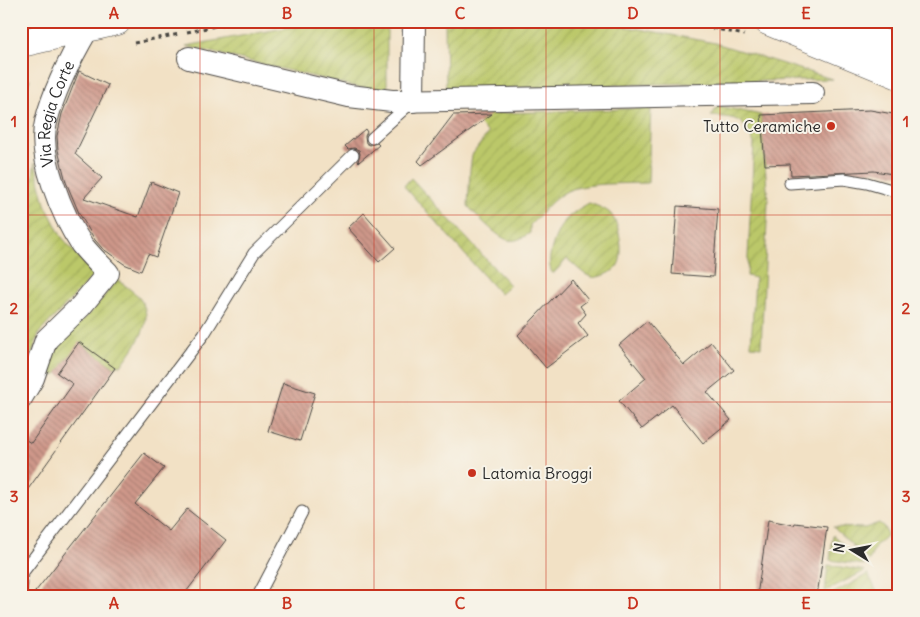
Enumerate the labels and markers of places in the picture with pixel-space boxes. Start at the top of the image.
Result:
place label: Tutto Ceramiche [703,116,821,136]
marker: Tutto Ceramiche [825,120,837,132]
place label: Latomia Broggi [482,463,592,483]
marker: Latomia Broggi [466,467,478,479]

